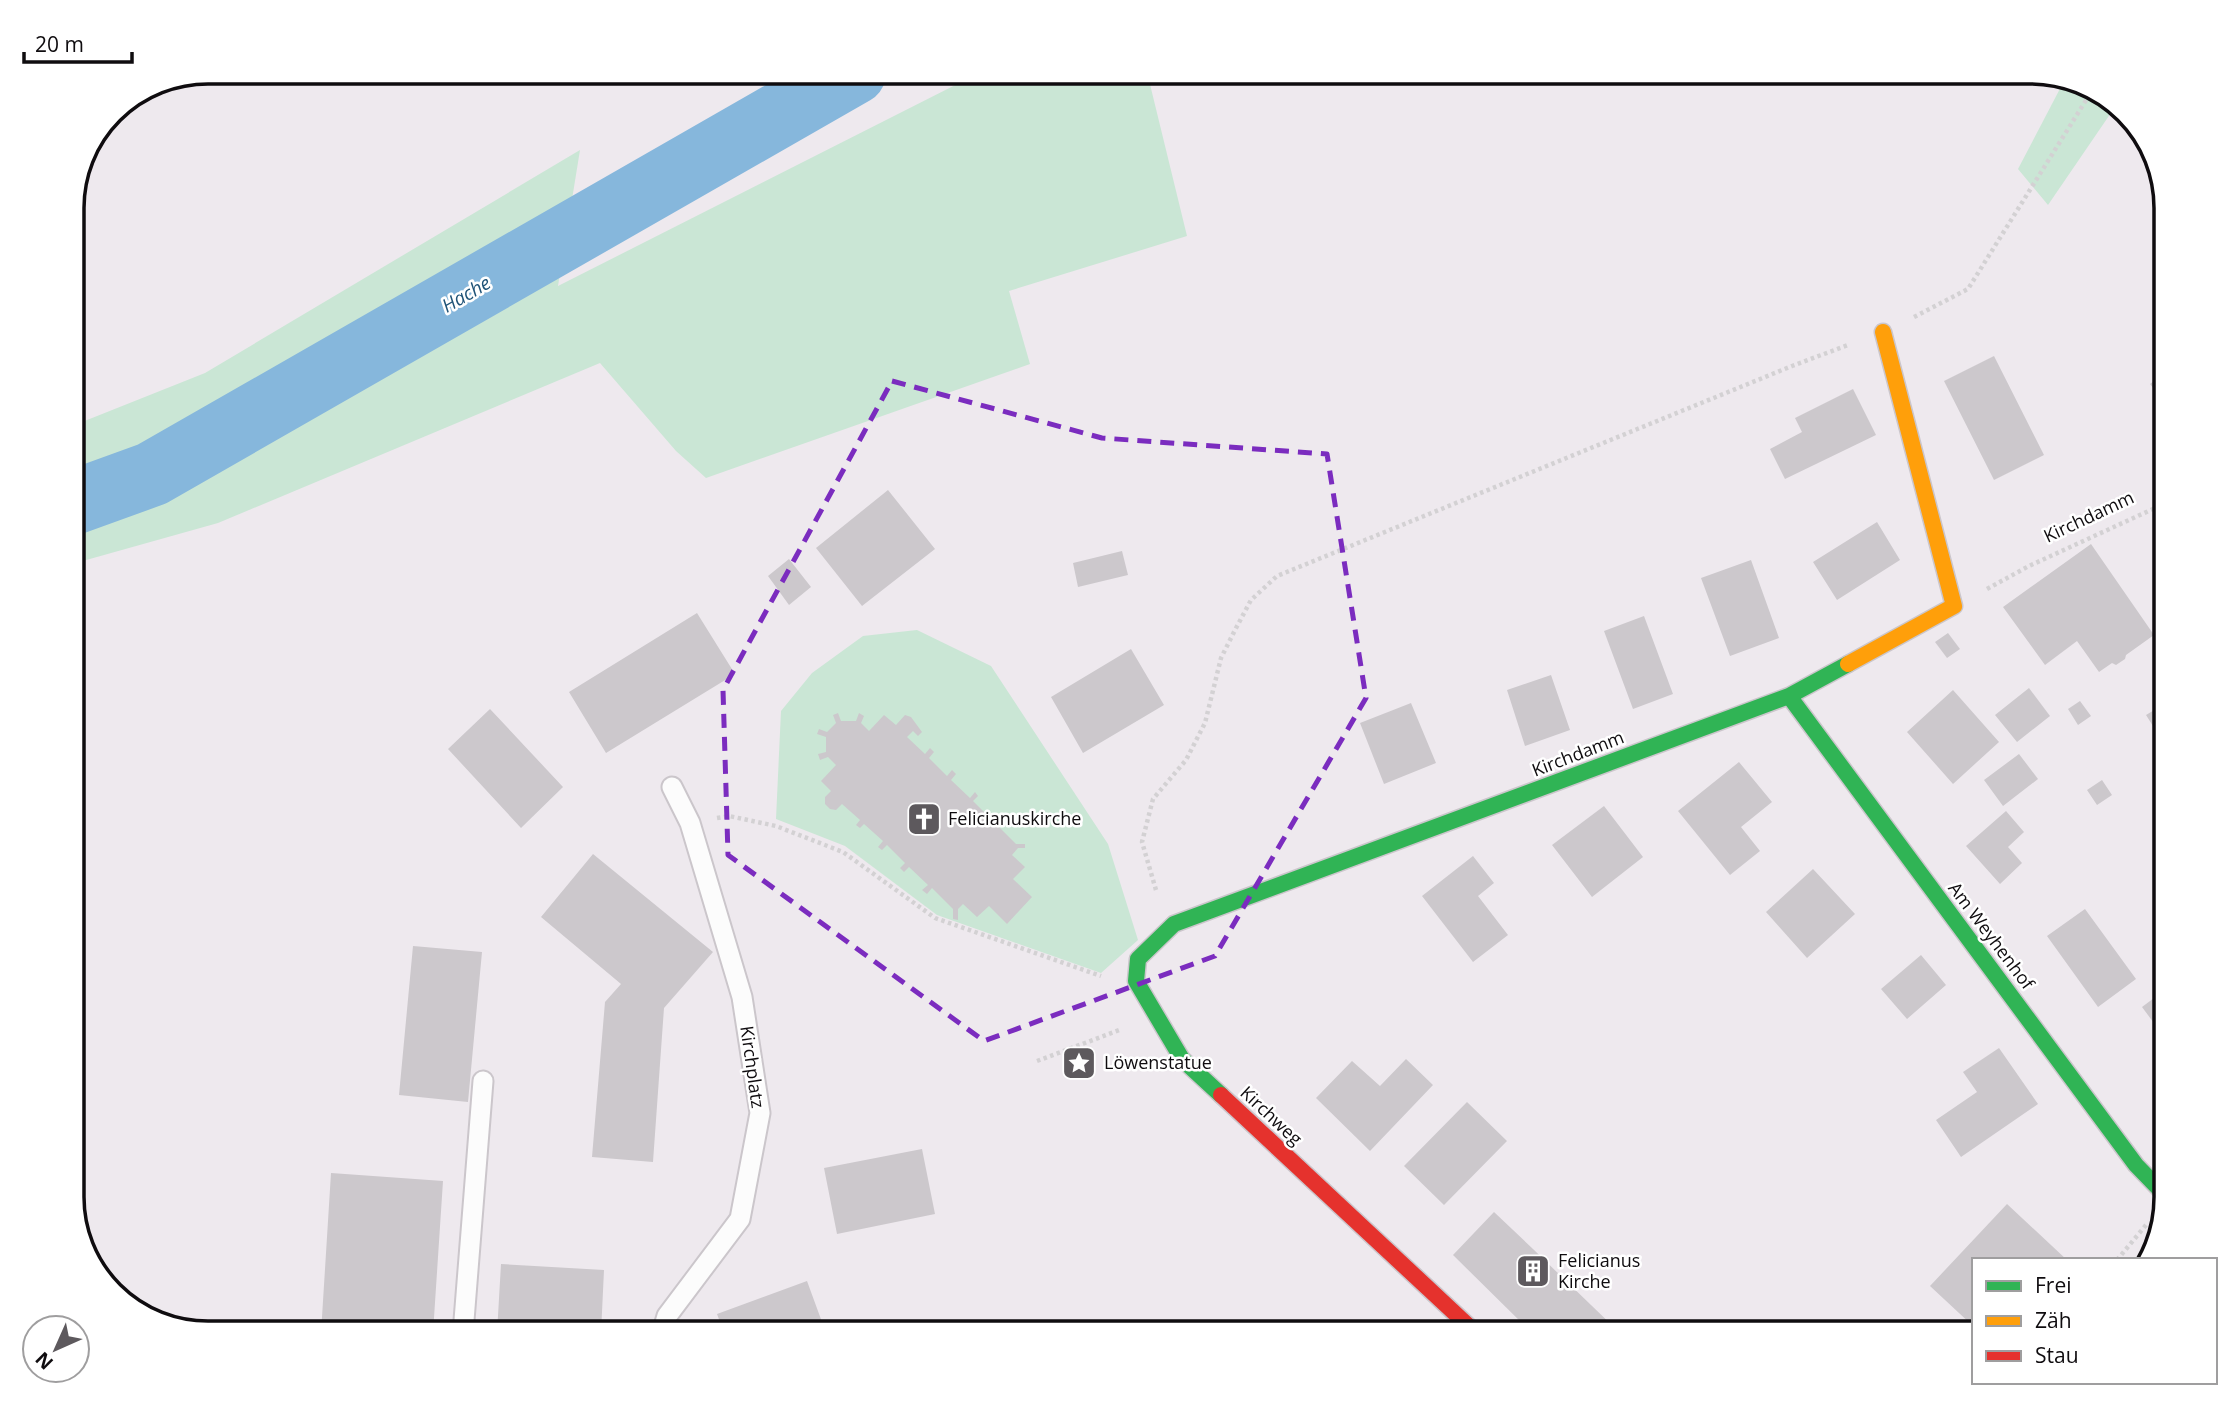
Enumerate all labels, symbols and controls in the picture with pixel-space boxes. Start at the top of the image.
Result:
scale bar [24,21,133,65]
text: 20 m [35,30,84,58]
water label: Hache [437,270,495,318]
street label: Kirchdamm [2040,485,2138,547]
street label: Kirchdamm [1528,724,1627,782]
church icon: Felicianuskirche [905,800,943,838]
place label: Felicianuskirche [948,806,1081,830]
street label: Am Weyhenhof [1944,877,2041,995]
street label: Kirchplatz [735,1024,771,1110]
place icon: Löwenstatue [1060,1044,1098,1082]
place label: Löwenstatue [1104,1050,1212,1074]
street label: Kirchweg [1236,1080,1308,1150]
place label: Felicianus Kirche [1558,1248,1640,1293]
building icon: Felicianus Kirche [1514,1252,1552,1290]
legend [1972,1258,2217,1384]
text: Frei [2035,1271,2072,1299]
text: Zäh [2035,1306,2072,1334]
north arrow [21,1314,91,1384]
text: Stau [2035,1341,2079,1369]
text: N [29,1346,59,1376]

